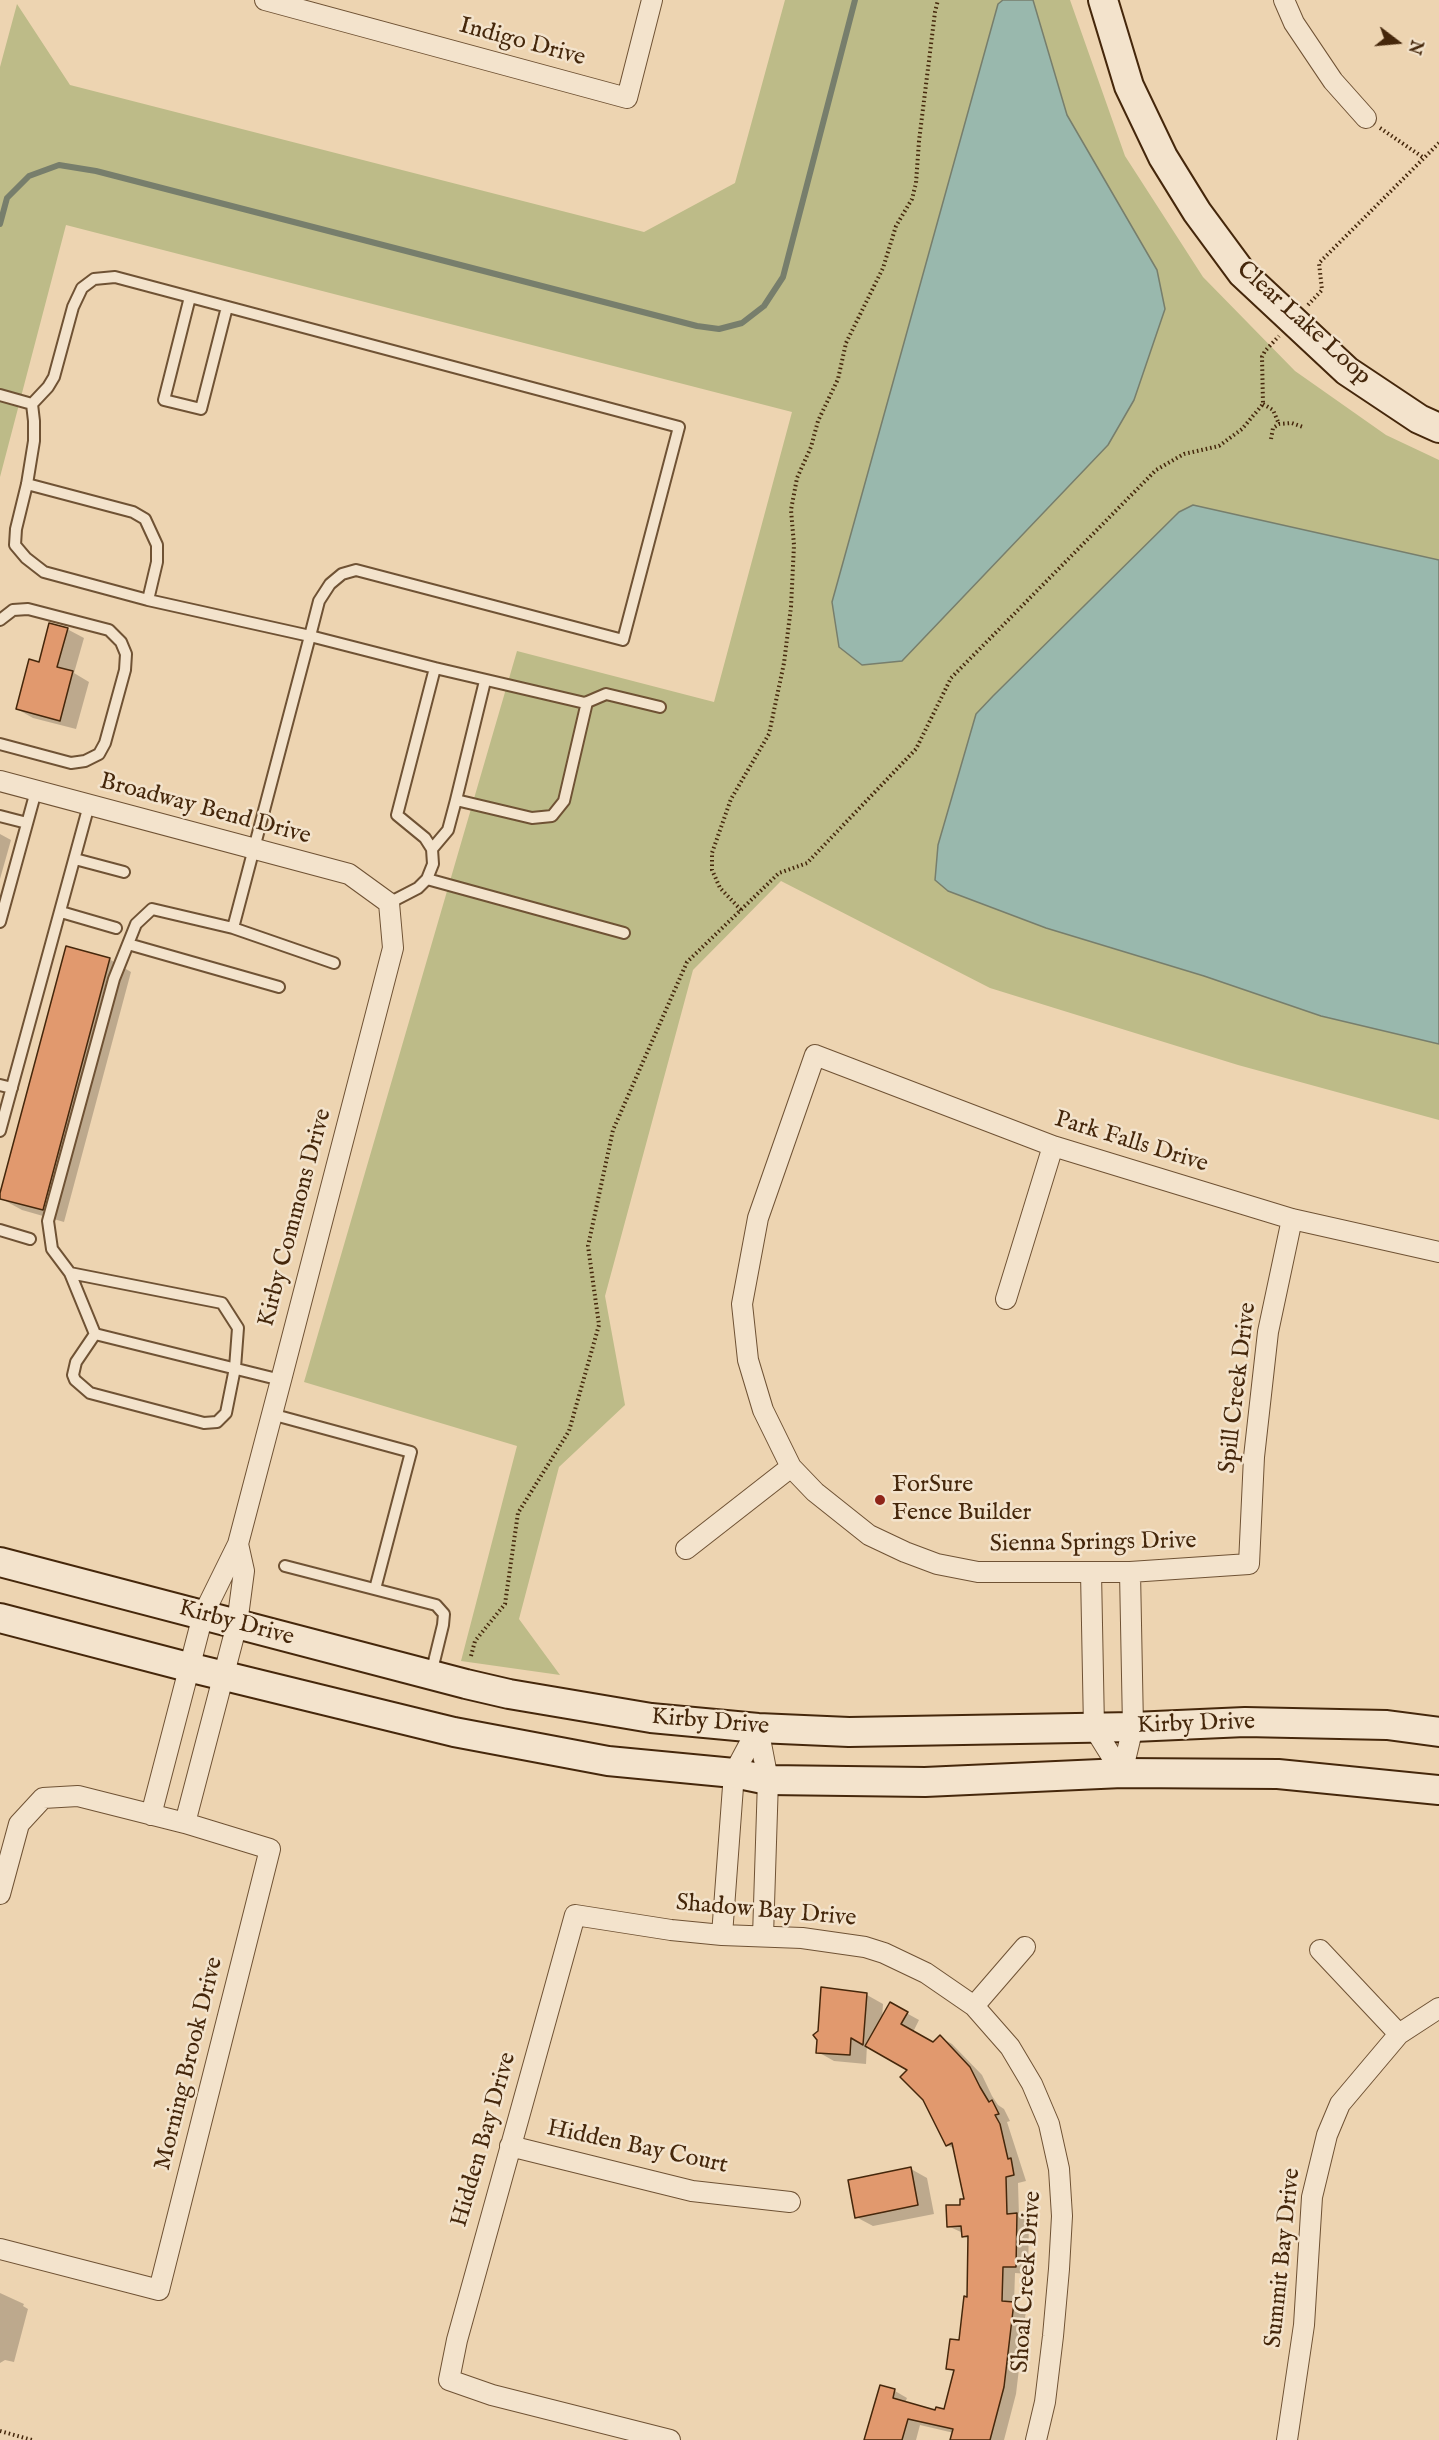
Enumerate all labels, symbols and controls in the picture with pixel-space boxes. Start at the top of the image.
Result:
street label: Indigo Drive [456,12,588,74]
north arrow [1367,12,1427,72]
text: N [1403,38,1426,56]
street label: Clear Lake Loop [1230,256,1376,392]
street label: Broadway Bend Drive [96,768,314,852]
street label: Kirby Commons Drive [253,1106,339,1330]
street label: Park Falls Drive [1051,1106,1211,1180]
street label: Spill Creek Drive [1214,1301,1264,1475]
place label: ForSure Fence Builder [892,1472,1031,1528]
marker: ForSure Fence Builder [873,1493,887,1507]
street label: Sienna Springs Drive [989,1528,1197,1560]
street label: Kirby Drive [175,1595,297,1653]
street label: Kirby Drive [650,1704,770,1742]
street label: Kirby Drive [1136,1709,1256,1741]
street label: Shadow Bay Drive [675,1890,857,1934]
street label: Morning Brook Drive [150,1954,230,2174]
street label: Hidden Bay Drive [446,2049,524,2231]
street label: Hidden Bay Court [544,2115,730,2181]
street label: Summit Bay Drive [1260,2167,1308,2349]
street label: Shoal Creek Drive [1007,2190,1049,2374]

